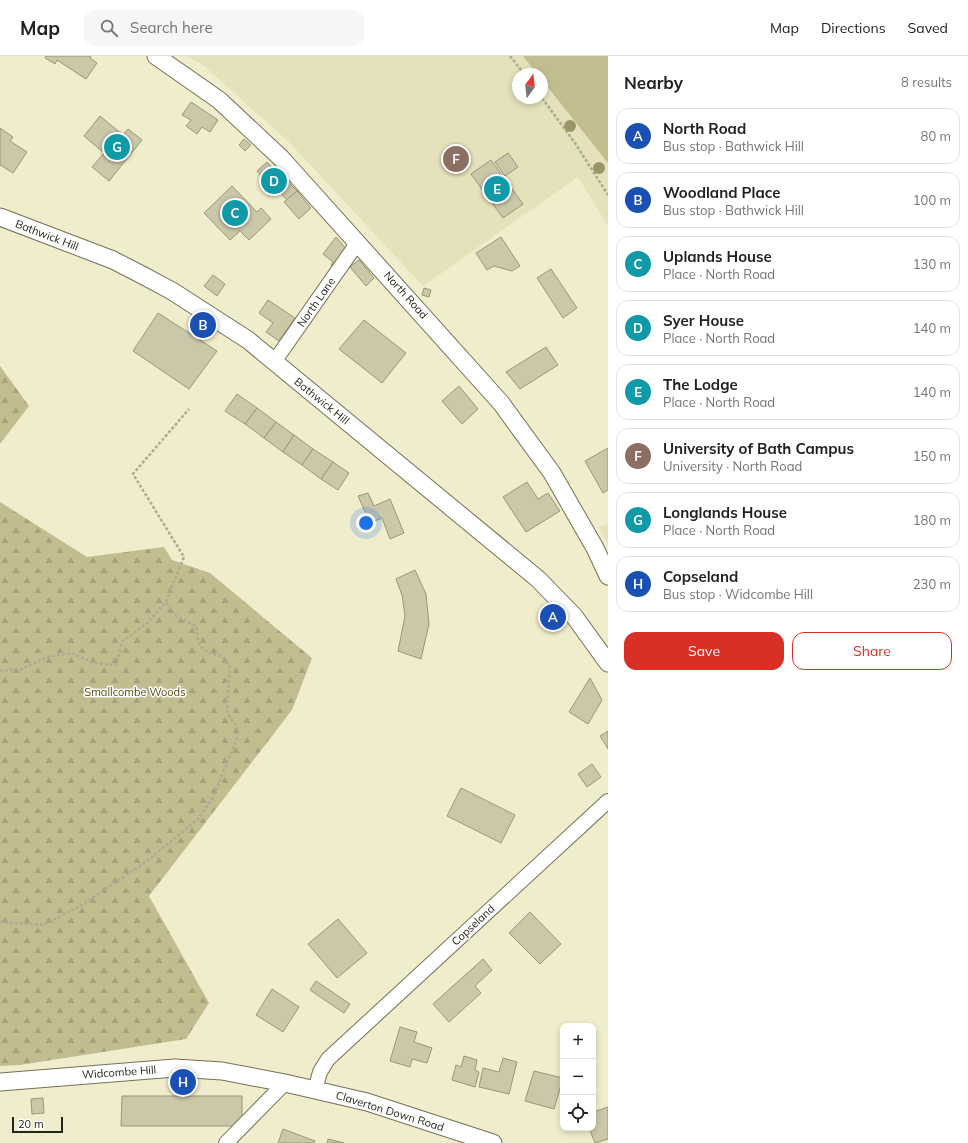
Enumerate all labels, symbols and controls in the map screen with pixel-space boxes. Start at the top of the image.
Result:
search box [84,10,364,46]
text: Map [20,16,60,40]
icon: search [98,17,120,39]
text: Search here [130,18,213,37]
text: Map [770,19,799,37]
text: Directions [821,19,886,37]
text: Saved [908,19,948,37]
north arrow [512,68,548,104]
text: Nearby [624,72,683,93]
text: 8 results [901,74,952,90]
text: North Road [663,119,746,138]
text: A [633,128,643,144]
text: 80 m [921,128,951,144]
pin: G [104,132,130,162]
text: Bus stop · Bathwick Hill [663,138,804,154]
pin: F [443,144,469,174]
pin: D [261,166,287,196]
pin: E [484,174,510,204]
text: Woodland Place [663,183,780,202]
text: B [634,192,642,208]
text: 100 m [913,192,951,208]
pin: C [222,198,248,228]
text: Bus stop · Bathwick Hill [663,202,804,218]
street label: Bathwick Hill [13,217,81,253]
text: Uplands House [663,247,772,266]
text: C [634,256,642,272]
text: 130 m [913,256,951,272]
text: Place · North Road [663,266,775,282]
street label: North Road [381,268,431,322]
street label: North Lane [294,275,338,329]
pin: B [190,310,216,340]
text: Syer House [663,311,744,330]
text: D [633,320,643,336]
text: 140 m [913,320,951,336]
text: Place · North Road [663,330,775,346]
street label: Bathwick Hill [292,375,352,427]
text: The Lodge [663,375,738,394]
text: E [634,384,642,400]
text: 140 m [913,384,951,400]
text: Place · North Road [663,394,775,410]
text: University of Bath Campus [663,439,854,458]
text: F [634,448,642,464]
text: 150 m [913,448,951,464]
text: University · North Road [663,458,802,474]
text: Longlands House [663,503,787,522]
text: G [633,512,643,528]
text: 180 m [913,512,951,528]
your location [356,513,376,533]
text: Place · North Road [663,522,775,538]
text: Copseland [663,567,738,586]
text: H [633,576,643,592]
text: 230 m [913,576,951,592]
text: Bus stop · Widcombe Hill [663,586,813,602]
pin: A [540,602,566,632]
button: Save [624,632,784,670]
button: Share [792,632,952,670]
park label: Smallcombe Woods [84,685,186,699]
street label: Copseland [449,902,497,948]
map controls [560,1023,596,1131]
button: + [560,1023,596,1059]
button: − [560,1059,596,1095]
street label: Widcombe Hill [81,1062,157,1082]
pin: H [170,1067,196,1097]
street label: Claverton Down Road [334,1088,446,1134]
button: locate [560,1095,596,1131]
scale bar [12,1115,63,1134]
text: 20 m [18,1117,44,1131]

